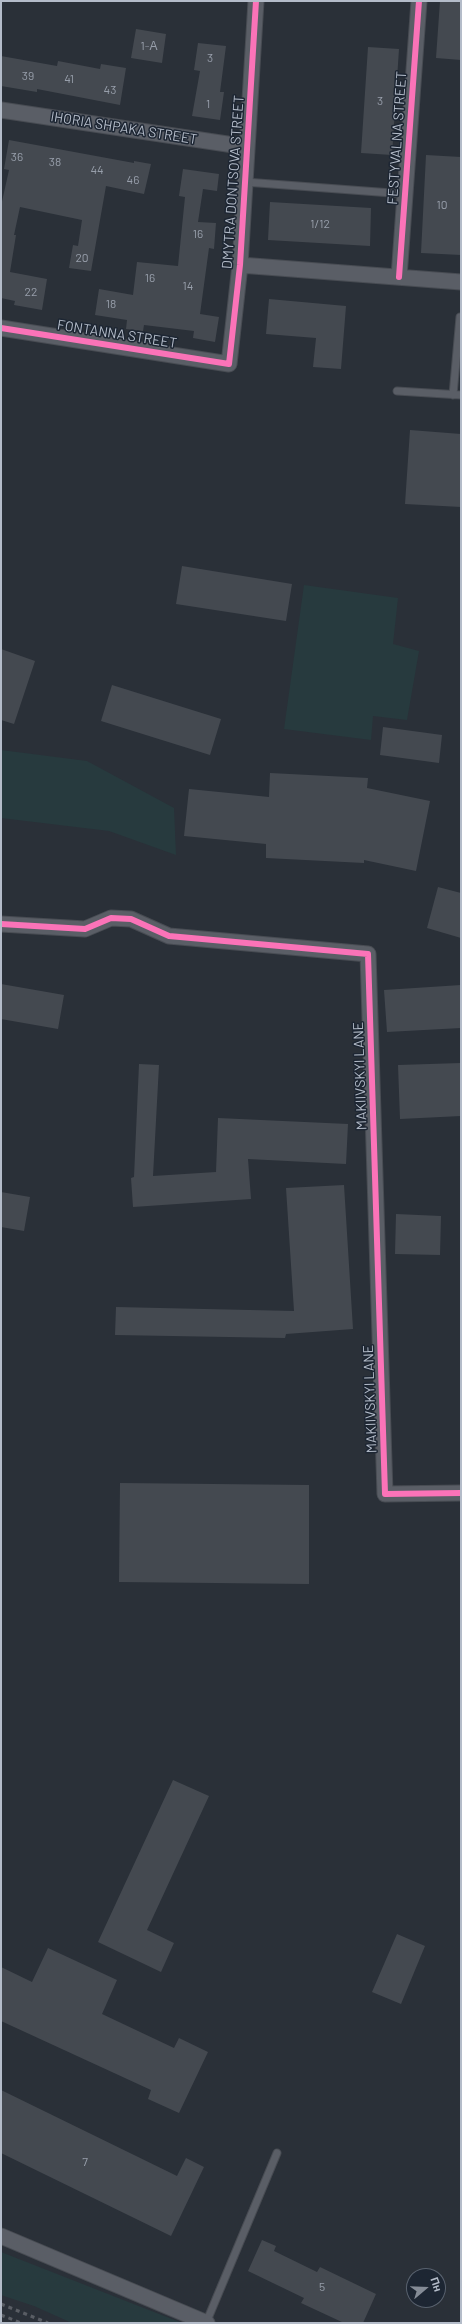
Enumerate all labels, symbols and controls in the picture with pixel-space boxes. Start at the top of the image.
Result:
house number: 1-А [141,39,157,53]
house number: 3 [207,51,213,65]
house number: 39 [22,69,34,83]
street label: FESTYVALNA STREET [384,71,410,205]
house number: 41 [64,72,74,86]
house number: 43 [104,83,116,97]
house number: 3 [377,94,383,108]
street label: DMYTRA DONTSOVA STREET [219,95,247,269]
house number: 1 [206,97,210,111]
street label: IHORIA SHPAKA STREET [49,108,199,148]
house number: 36 [11,150,23,164]
house number: 38 [49,155,61,169]
house number: 44 [90,163,104,177]
house number: 46 [127,173,139,187]
house number: 10 [437,198,447,212]
house number: 1/12 [310,217,330,231]
house number: 16 [193,227,203,241]
house number: 20 [75,251,89,265]
house number: 16 [145,271,155,285]
house number: 14 [183,279,193,293]
house number: 22 [25,285,37,299]
house number: 18 [106,297,116,311]
street label: FONTANNA STREET [56,316,178,352]
street label: MAKIIVSKYI LANE [350,1022,370,1130]
street label: MAKIIVSKYI LANE [360,1345,380,1453]
house number: 7 [82,2155,88,2169]
north arrow [406,2268,446,2308]
text: Пн [428,2275,445,2293]
house number: 5 [319,2280,325,2294]

